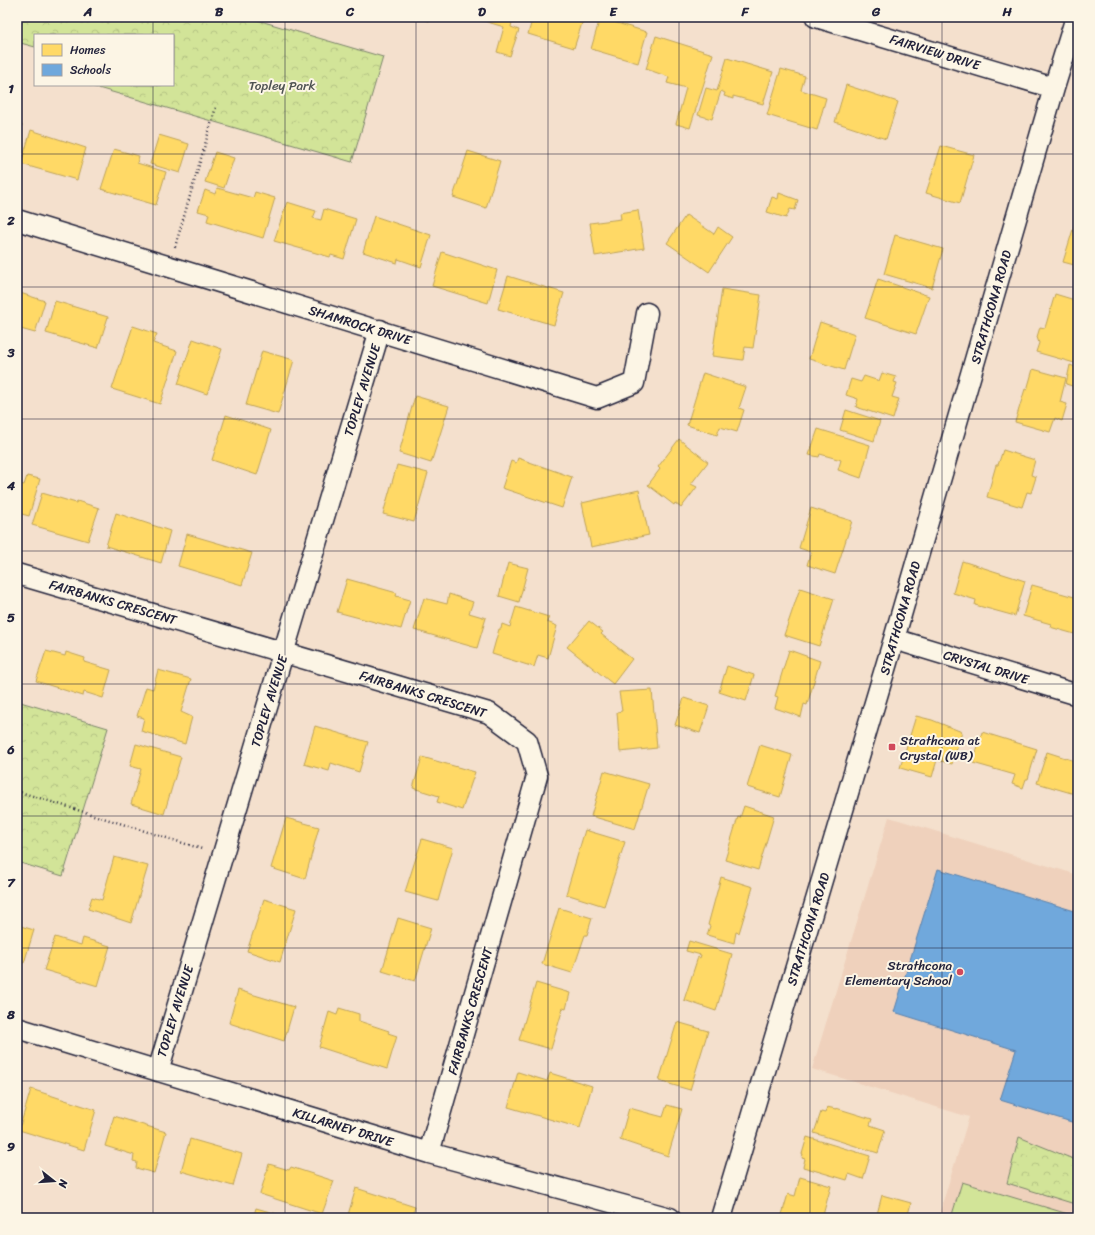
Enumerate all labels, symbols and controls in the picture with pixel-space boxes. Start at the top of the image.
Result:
text: A [83,0,92,23]
text: B [215,0,224,23]
text: C [345,0,355,23]
text: D [478,0,486,23]
text: E [609,0,618,23]
text: F [740,0,749,23]
text: G [871,0,881,23]
text: H [1001,0,1012,23]
street label: FAIRVIEW DRIVE [887,27,984,77]
legend [34,34,174,86]
text: Homes [70,39,106,61]
text: Schools [70,59,111,81]
park label: Topley Park [249,74,315,97]
text: 1 [8,77,14,100]
text: 2 [6,209,15,232]
street label: STRATHCONA ROAD [964,247,1018,367]
street label: SHAMROCK DRIVE [306,298,415,352]
street label: TOPLEY AVENUE [337,340,387,439]
text: 3 [6,341,15,364]
text: 4 [6,474,16,497]
street label: STRATHCONA ROAD [873,558,927,678]
street label: FAIRBANKS CRESCENT [47,573,181,632]
text: 5 [7,606,15,629]
street label: CRYSTAL DRIVE [940,643,1032,691]
street label: TOPLEY AVENUE [244,651,294,750]
street label: FAIRBANKS CRESCENT [357,664,491,725]
place label: Strathcona at Crystal (WB) [900,729,980,767]
text: 6 [6,738,15,761]
marker: Strathcona at Crystal (WB) [887,742,897,752]
street label: STRATHCONA ROAD [780,869,836,988]
text: 7 [7,871,16,894]
street label: FAIRBANKS CRESCENT [441,943,500,1077]
place label: Strathcona Elementary School [845,954,952,992]
street label: TOPLEY AVENUE [150,961,200,1060]
marker: Strathcona Elementary School [955,967,965,977]
text: 8 [6,1003,15,1026]
street label: KILLARNEY DRIVE [290,1101,397,1153]
text: 9 [7,1135,15,1158]
north arrow [34,1161,74,1201]
text: N [53,1176,74,1191]

